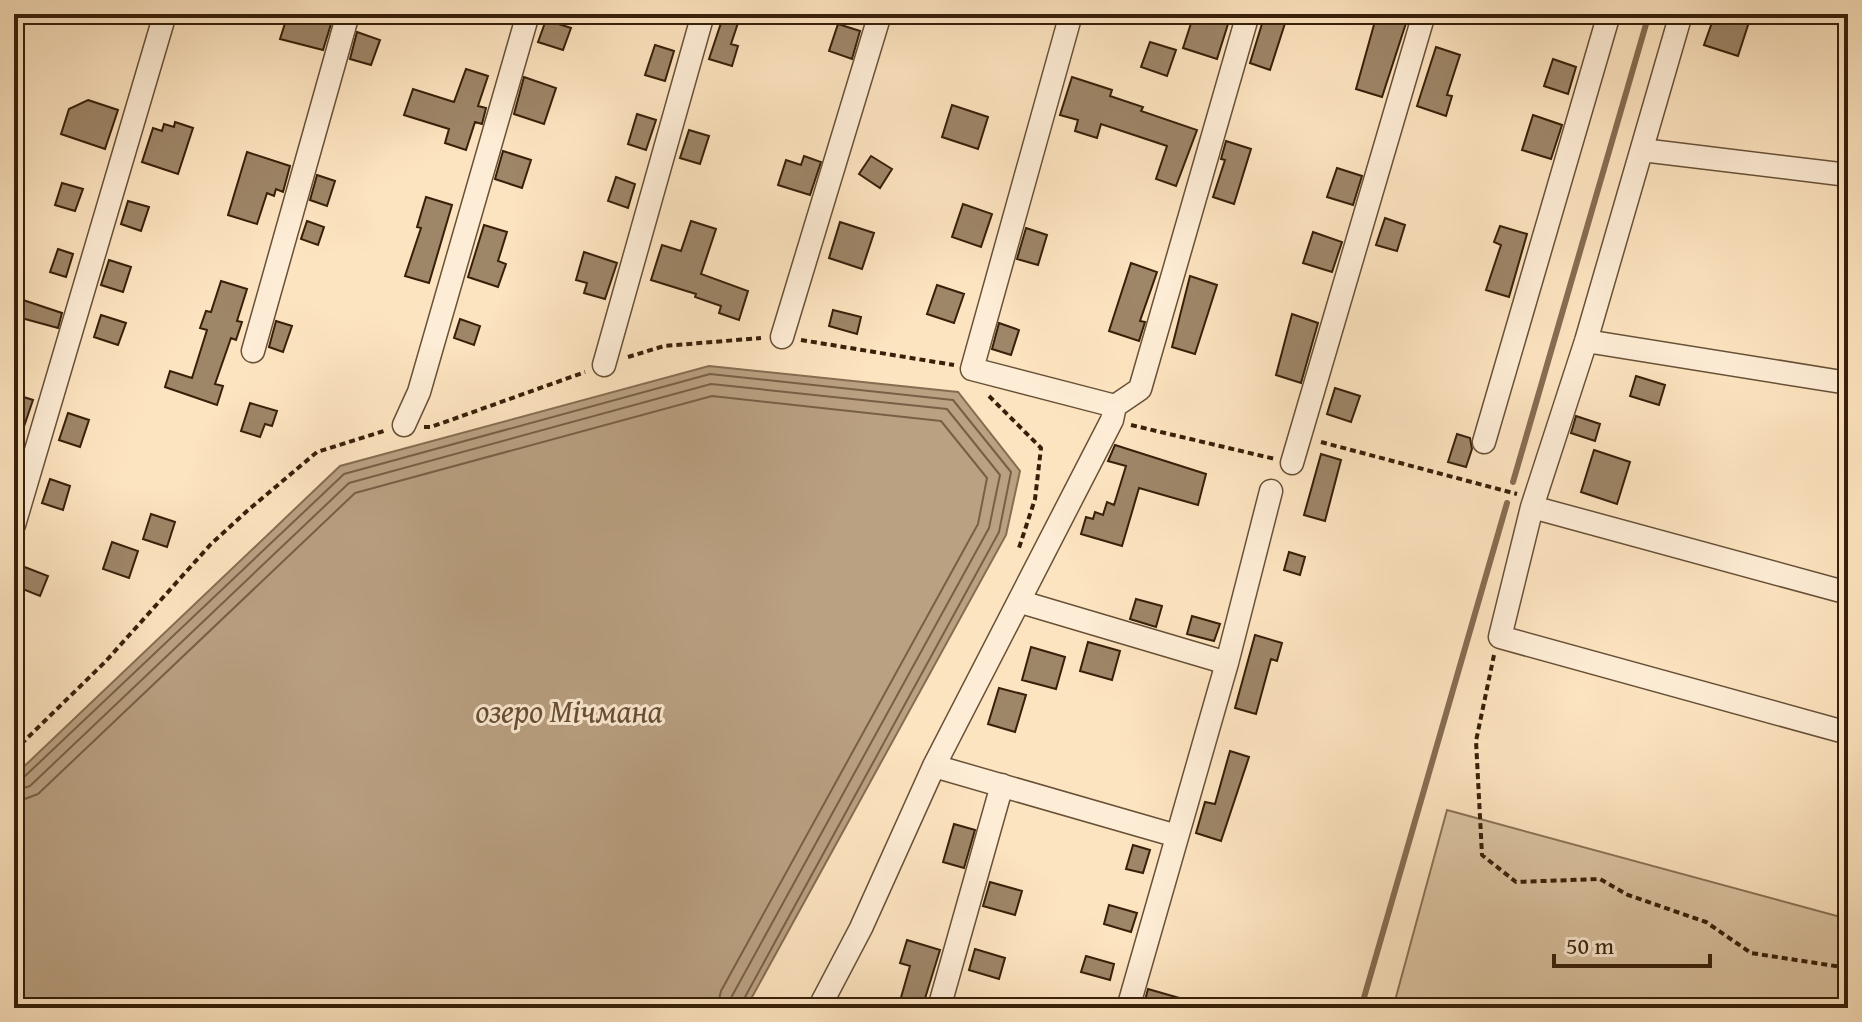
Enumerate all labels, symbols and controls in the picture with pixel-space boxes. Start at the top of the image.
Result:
water label: озеро Мічмана [475,687,663,734]
scale bar [1554,918,1710,968]
text: 50 m [1566,928,1614,963]

